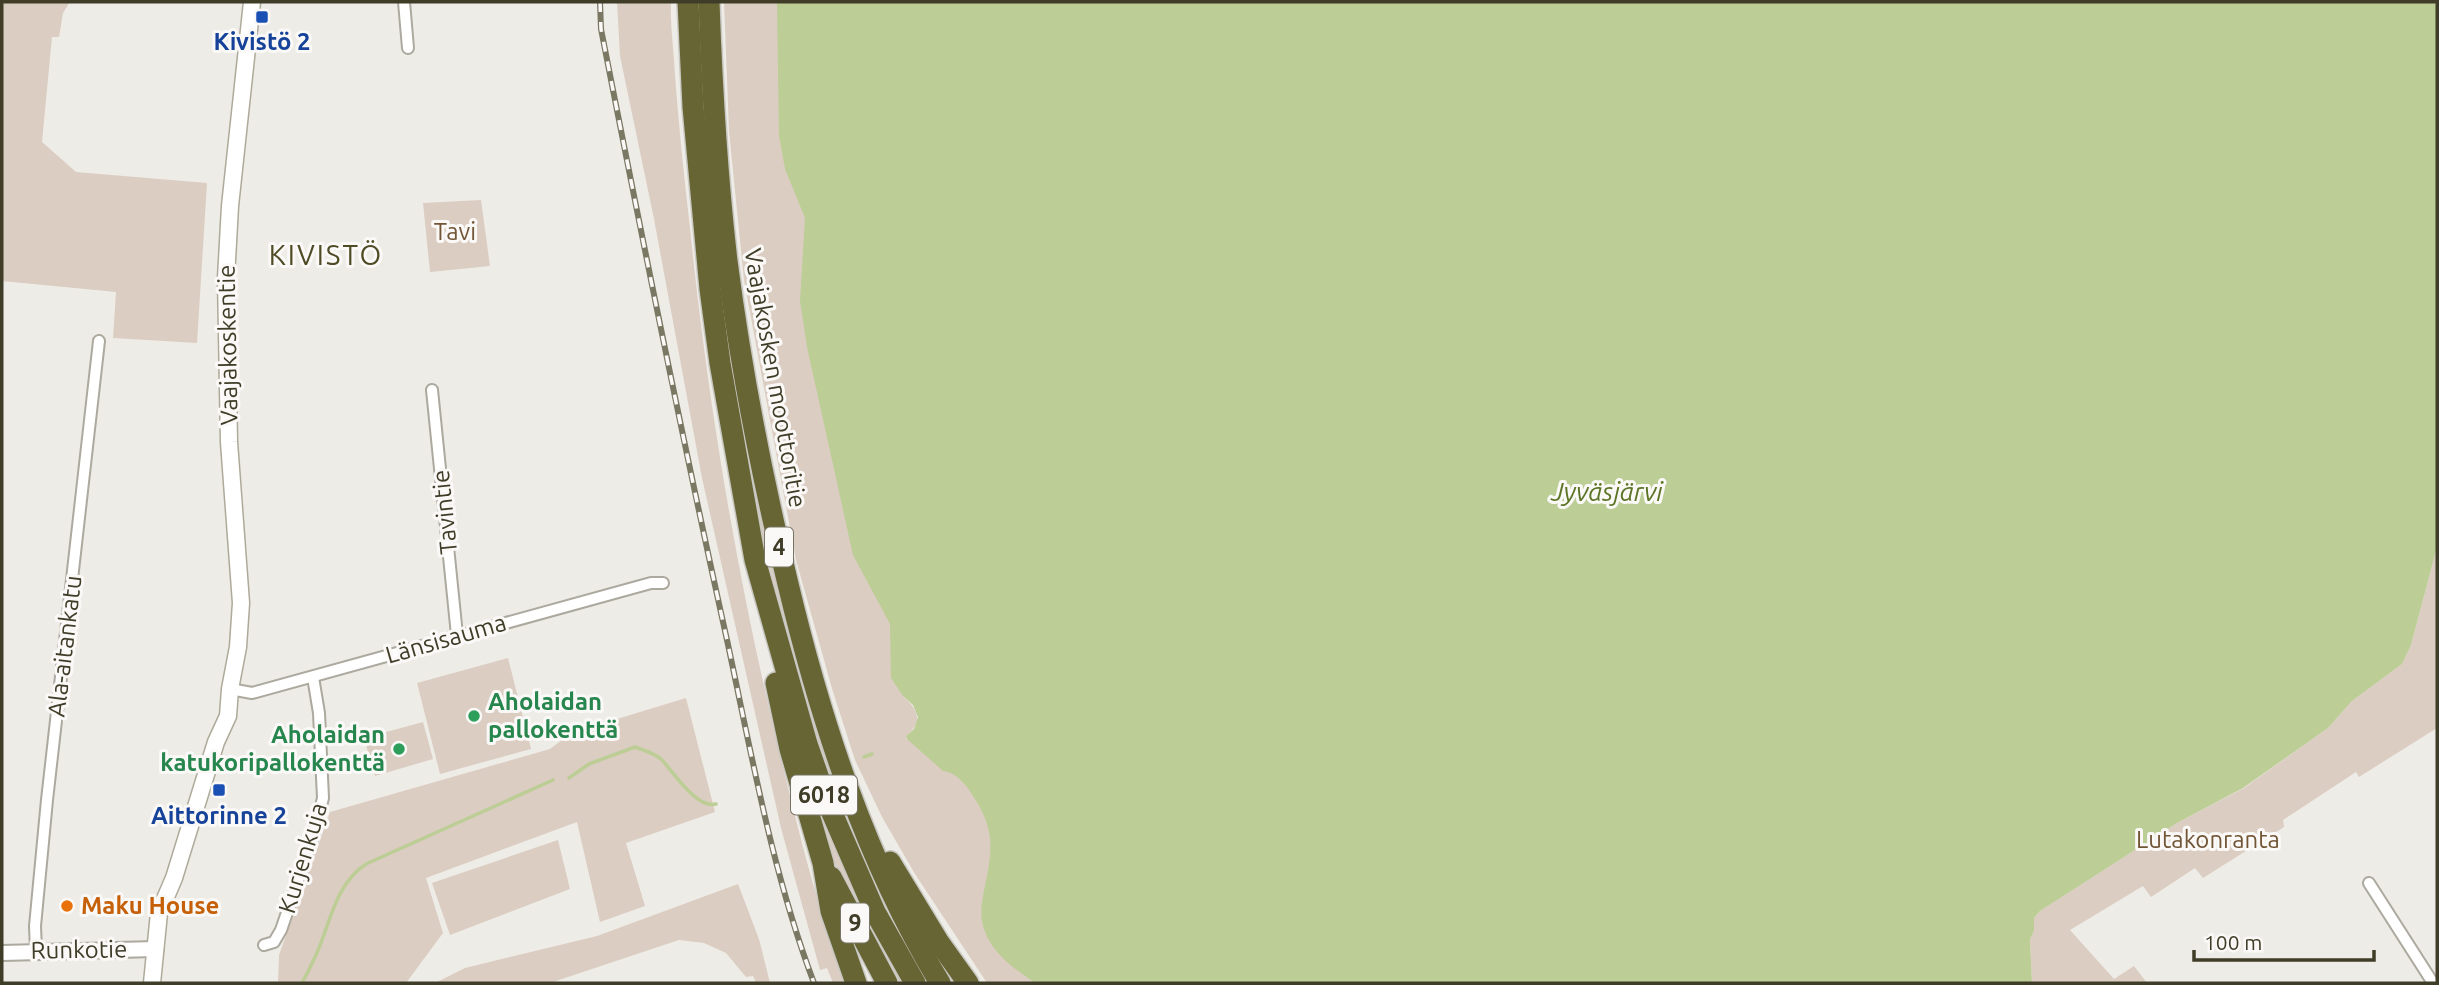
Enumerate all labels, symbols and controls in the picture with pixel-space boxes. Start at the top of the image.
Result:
marker: Kivistö 2 [254,9,270,25]
place label: Kivistö 2 [213,28,311,55]
park label: Tavi [434,218,476,245]
district label: KIVISTÖ [269,239,383,270]
street label: Vaajakosken moottoritie [739,246,812,510]
street label: Vaajakoskentie [213,264,242,426]
street label: Tavintie [427,469,462,555]
water label: Jyväsjärvi [1549,477,1664,506]
road number: 4 [765,527,793,566]
street label: Ala-aitankatu [42,574,87,718]
street label: Länsisauma [383,608,509,669]
place label: Aholaidan pallokenttä [488,688,618,743]
marker: Aholaidan pallokenttä [466,708,482,724]
place label: Aholaidan katukoripallokenttä [160,721,385,776]
marker: Aholaidan katukoripallokenttä [391,741,407,757]
road number: 6018 [791,776,857,814]
marker: Aittorinne 2 [211,782,227,798]
street label: Kurjenkuja [273,799,332,916]
place label: Aittorinne 2 [151,802,287,829]
park label: Lutakonranta [2136,826,2280,853]
place label: Maku House [81,892,219,919]
marker: Maku House [59,898,75,914]
road number: 9 [841,904,869,942]
scale bar [2194,918,2374,962]
text: 100 m [2204,930,2262,954]
street label: Runkotie [30,935,128,964]

